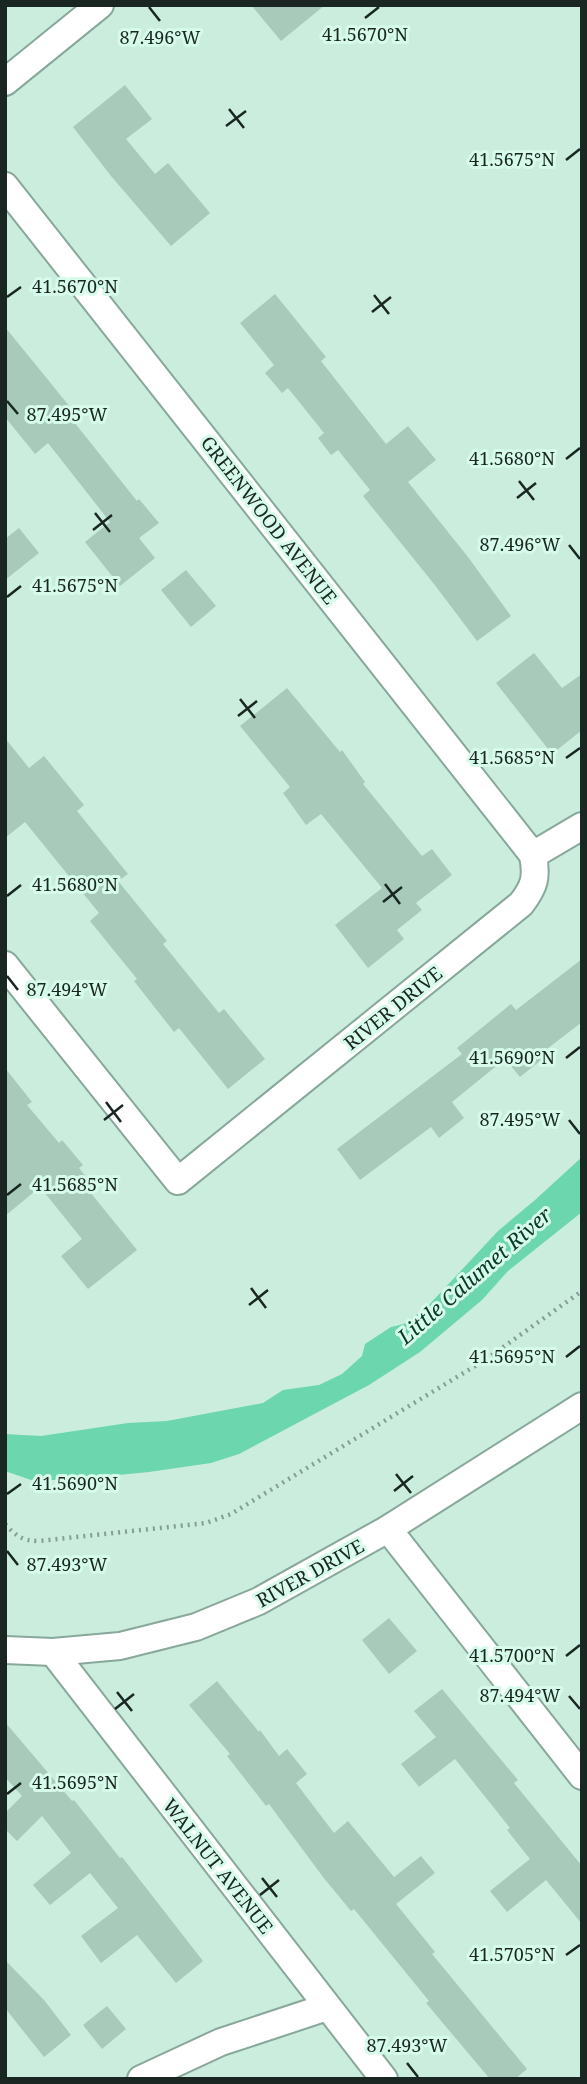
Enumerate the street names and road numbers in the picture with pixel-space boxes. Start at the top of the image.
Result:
street label: GREENWOOD AVENUE [195,430,343,610]
street label: RIVER DRIVE [338,960,448,1056]
street label: RIVER DRIVE [251,1533,369,1613]
street label: WALNUT AVENUE [157,1793,279,1939]

